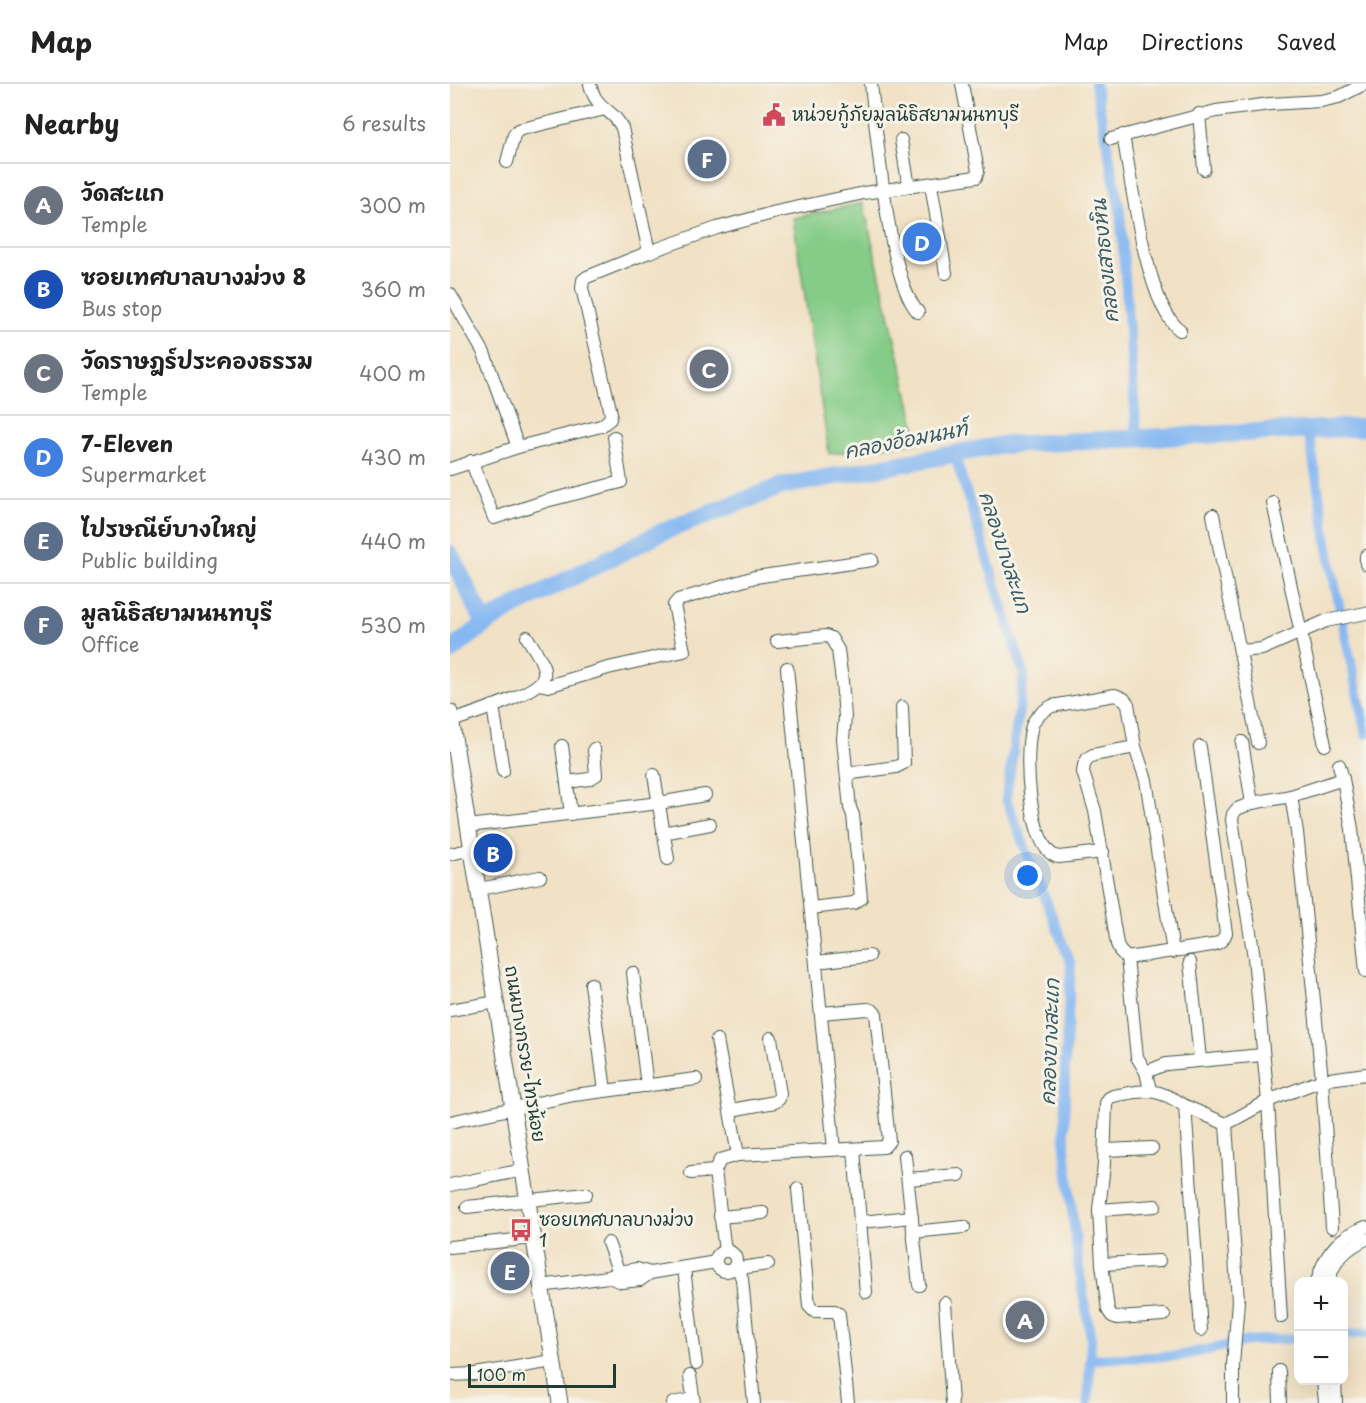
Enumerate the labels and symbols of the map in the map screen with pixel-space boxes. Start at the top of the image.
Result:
place label: หน่วยกู้ภัยมูลนิธิสยามนนทบุรี [792,100,1019,129]
public building icon: หน่วยกู้ภัยมูลนิธิสยามนนทบุรี [761,102,787,128]
pin: F [688,136,726,182]
water label: คลองเสาธงหิน [1082,197,1125,325]
pin: D [902,220,942,264]
pin: C [690,346,728,392]
water label: คลองอ้อมนนท์ [842,412,974,466]
water label: คลองบางสะแก [972,487,1040,618]
pin: B [474,830,513,876]
your location [1013,861,1042,890]
street label: ถนนบางกรวย-ไทรน้อย [499,964,554,1144]
water label: คลองบางสะแก [1032,977,1066,1106]
place label: ซอยเทศบาลบางม่วง 1 [539,1205,694,1253]
bus stop icon: ซอยเทศบาลบางม่วง 1 [508,1217,534,1243]
pin: E [490,1248,530,1294]
pin: A [1006,1298,1044,1342]
scale bar [468,1361,616,1388]

